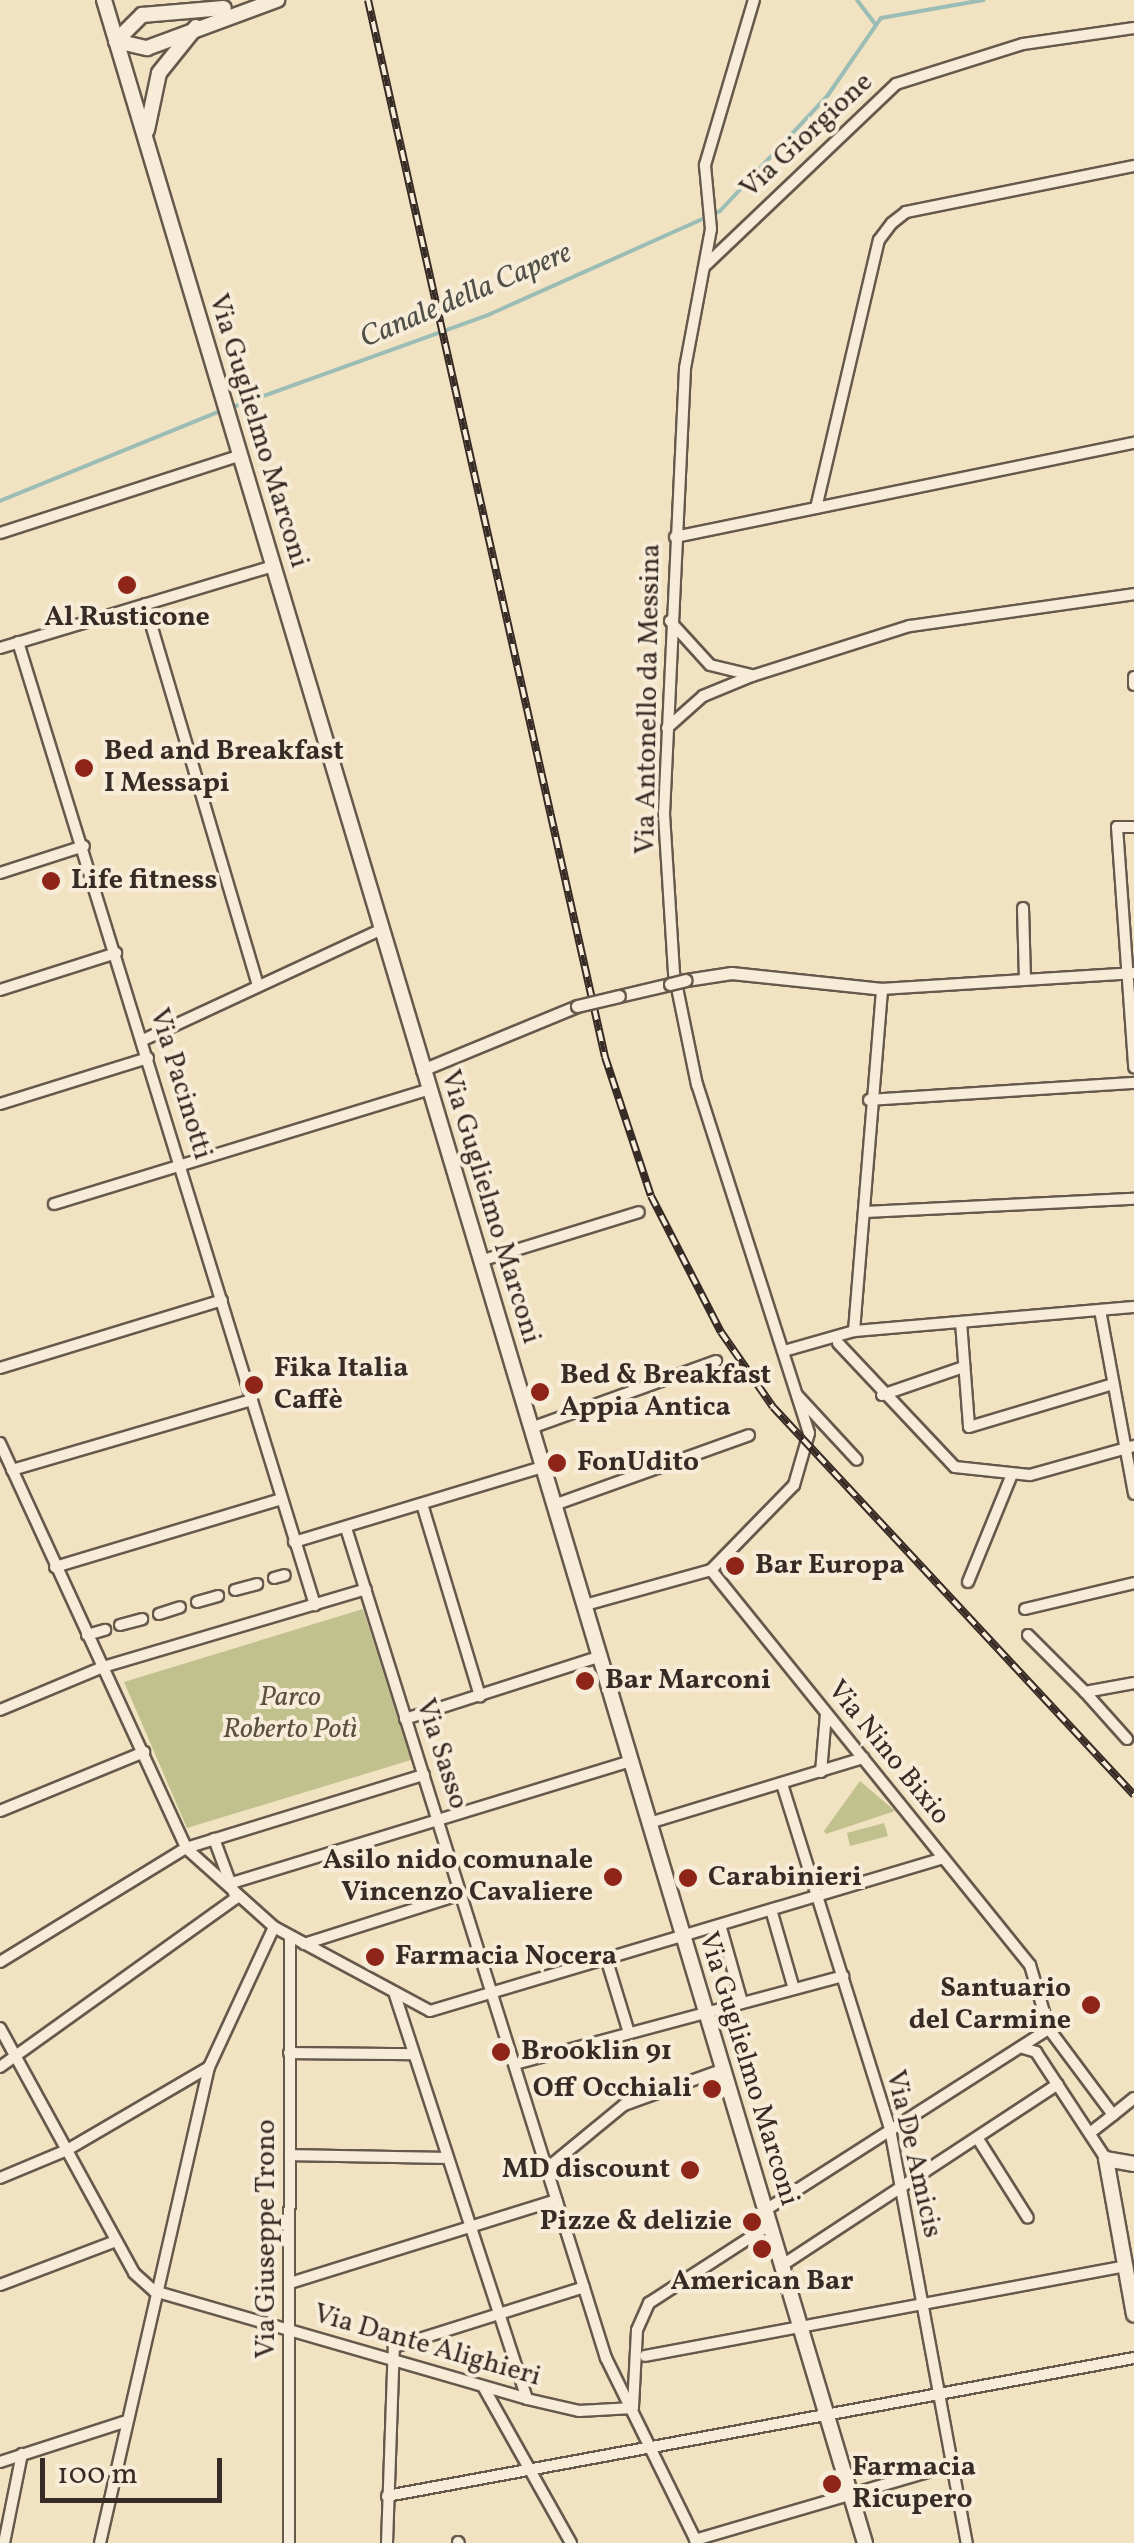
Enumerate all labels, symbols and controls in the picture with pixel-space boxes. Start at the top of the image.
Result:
street label: Via Giorgione [734,66,880,206]
water label: Canale della Capere [355,235,577,357]
street label: Via Guglielmo Marconi [200,290,316,572]
street label: Via Antonello da Messina [629,543,669,855]
marker: Al Rusticone [116,574,138,596]
place label: Al Rusticone [44,601,210,635]
place label: Bed and Breakfast I Messapi [104,735,344,801]
marker: Bed and Breakfast I Messapi [73,757,95,779]
place label: Life fitness [71,864,217,898]
marker: Life fitness [40,870,62,892]
street label: Via Pacinotti [141,1004,219,1164]
street label: Via Guglielmo Marconi [432,1066,548,1348]
place label: Fika Italia Caffè [274,1352,408,1418]
place label: Bed & Breakfast Appia Antica [560,1359,771,1425]
marker: Fika Italia Caffè [243,1374,265,1396]
marker: Bed & Breakfast Appia Antica [529,1381,551,1403]
place label: FonUdito [577,1446,699,1480]
marker: FonUdito [546,1452,568,1474]
place label: Bar Europa [755,1549,905,1583]
marker: Bar Europa [724,1555,746,1577]
place label: Bar Marconi [605,1664,771,1698]
marker: Bar Marconi [574,1670,596,1692]
street label: Via Nino Bixio [820,1674,956,1832]
park label: Parco Roberto Potì [223,1681,357,1747]
street label: Via Sasso [407,1695,475,1813]
place label: Asilo nido comunale Vincenzo Cavaliere [323,1844,593,1910]
place label: Carabinieri [708,1861,862,1895]
marker: Asilo nido comunale Vincenzo Cavaliere [602,1866,624,1888]
marker: Carabinieri [677,1867,699,1889]
street label: Via Guglielmo Marconi [690,1928,806,2210]
place label: Farmacia Nocera [395,1940,617,1974]
marker: Farmacia Nocera [364,1946,386,1968]
place label: Santuario del Carmine [909,1972,1071,2038]
marker: Santuario del Carmine [1080,1994,1102,2016]
place label: Brooklin 91 [521,2035,672,2069]
marker: Brooklin 91 [490,2041,512,2063]
street label: Via De Amicis [877,2067,949,2241]
place label: Off Occhiali [535,2072,692,2106]
marker: Off Occhiali [701,2078,723,2100]
street label: Via Giuseppe Trono [250,2119,284,2359]
place label: MD discount [502,2153,670,2187]
marker: MD discount [679,2159,701,2181]
place label: Pizze & delizie [540,2205,732,2239]
marker: Pizze & delizie [741,2211,763,2233]
marker: American Bar [751,2238,773,2260]
place label: American Bar [670,2265,854,2299]
street label: Via Dante Alighieri [310,2298,544,2394]
scale bar [45,2438,228,2500]
place label: Farmacia Ricupero [852,2451,976,2517]
text: 100 m [57,2454,138,2496]
marker: Farmacia Ricupero [821,2473,843,2495]

